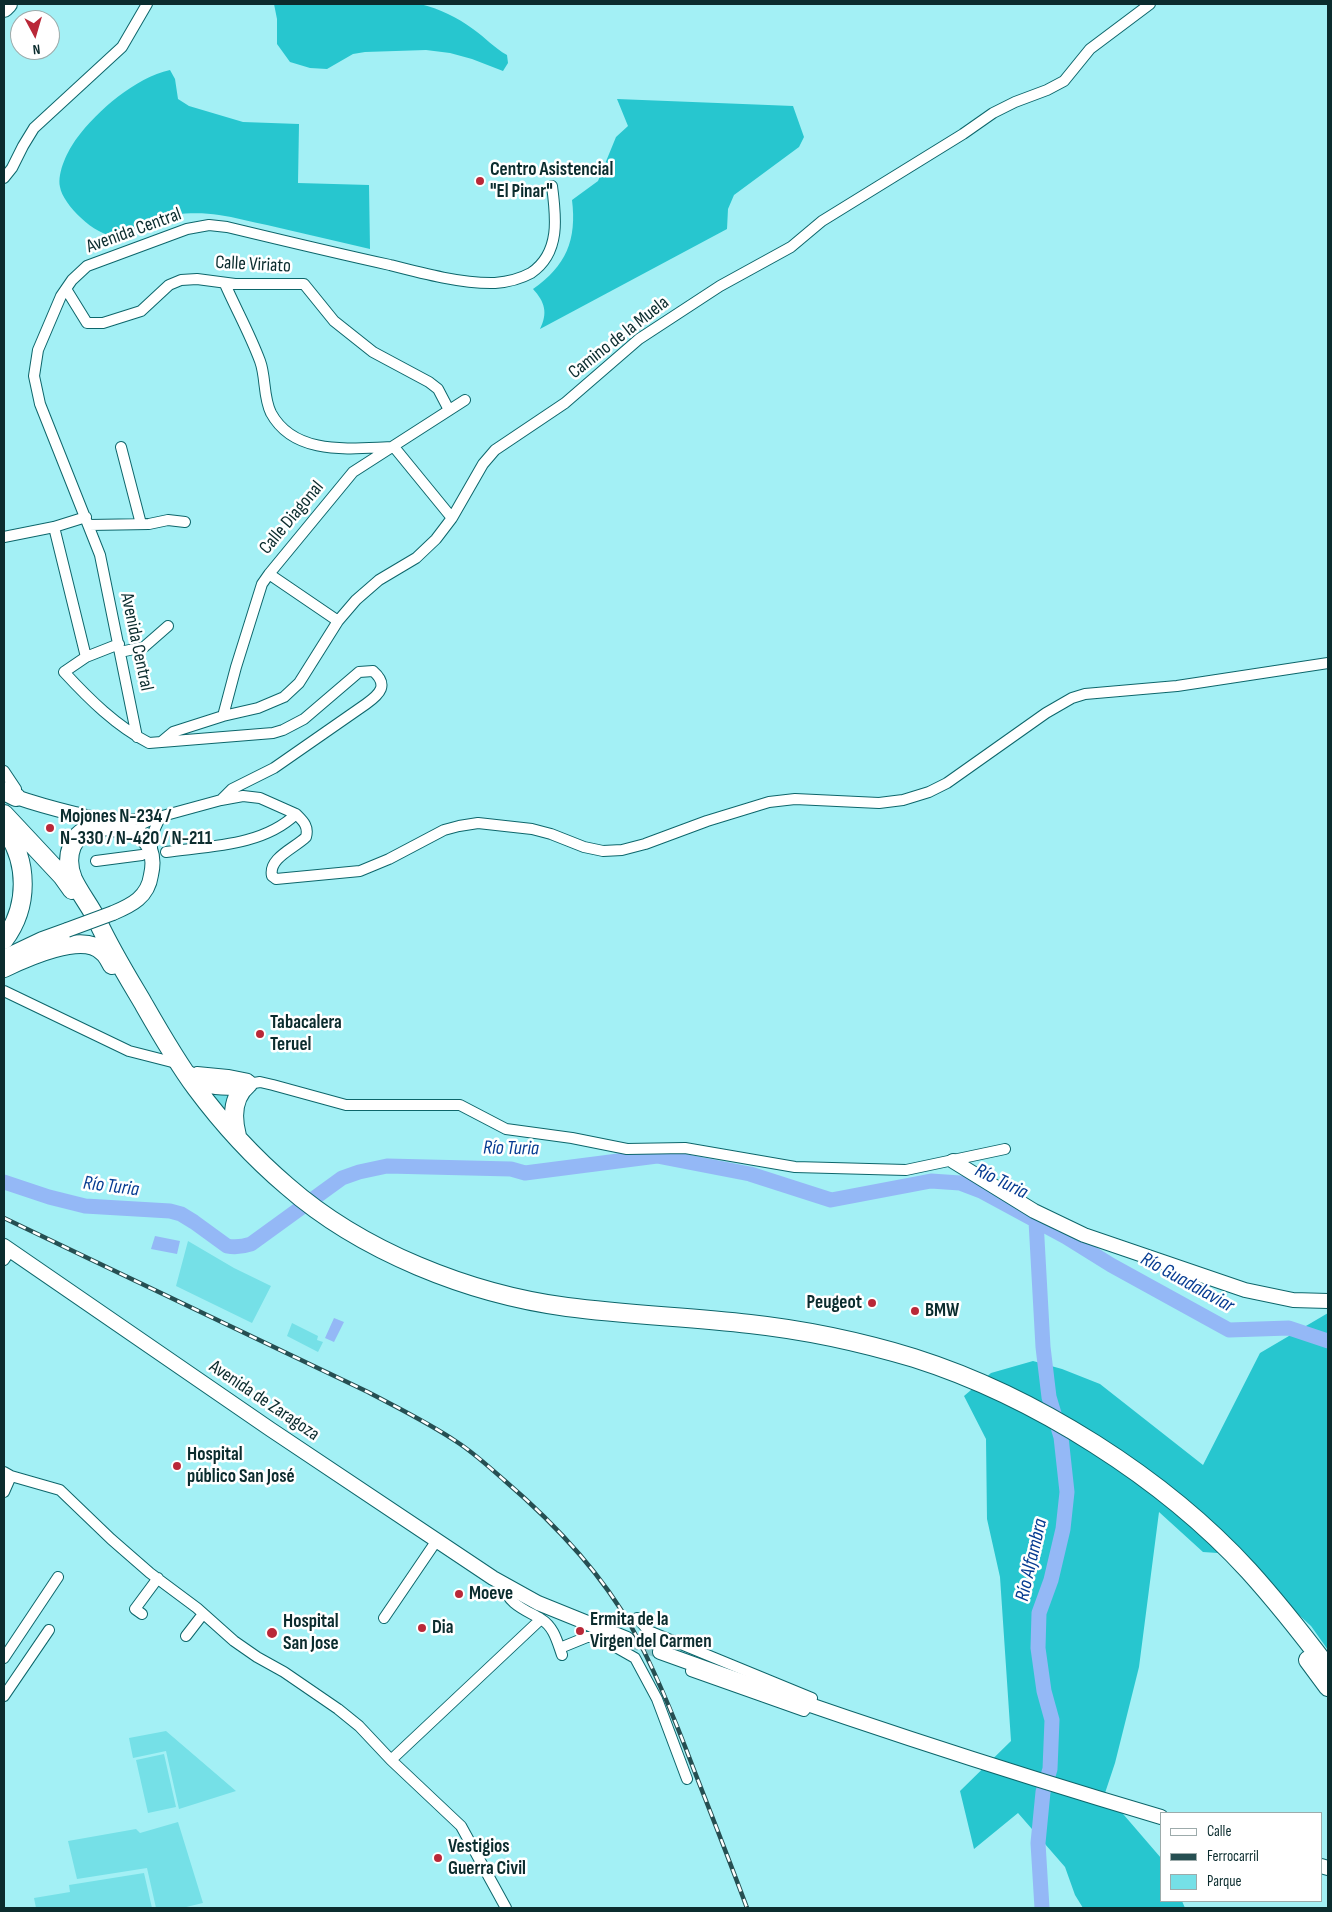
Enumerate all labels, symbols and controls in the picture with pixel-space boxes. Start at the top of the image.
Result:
north arrow [10,10,60,60]
text: N [32,41,41,58]
place label: Centro Asistencial "El Pinar" [490,159,613,203]
marker: Centro Asistencial "El Pinar" [474,175,486,187]
street label: Avenida Central [83,203,185,259]
street label: Calle Viriato [215,252,291,278]
street label: Camino de la Muela [564,292,674,384]
street label: Calle Diagonal [255,477,329,559]
street label: Avenida Central [115,591,157,693]
place label: Mojones N-234 / N-330 / N-420 / N-211 [60,806,212,850]
marker: Mojones N-234 / N-330 / N-420 / N-211 [44,822,56,834]
place label: Tabacalera Teruel [270,1012,342,1056]
marker: Tabacalera Teruel [254,1028,266,1040]
water label: Río Turia [483,1137,539,1161]
water label: Río Turia [971,1159,1031,1205]
water label: Río Turia [82,1172,140,1202]
water label: Río Guadalaviar [1136,1248,1238,1318]
place label: Peugeot [806,1292,862,1314]
marker: Peugeot [866,1297,878,1309]
place label: BMW [925,1300,959,1322]
marker: BMW [909,1305,921,1317]
street label: Avenida de Zaragoza [205,1356,323,1446]
place label: Hospital público San José [187,1444,295,1488]
marker: Hospital público San José [171,1460,183,1472]
water label: Río Alfambra [1011,1516,1053,1604]
place label: Moeve [469,1583,513,1605]
marker: Moeve [453,1588,465,1600]
place label: Ermita de la Virgen del Carmen [590,1609,712,1653]
place label: Hospital San Jose [283,1611,339,1655]
place label: Dia [432,1617,453,1639]
marker: Dia [416,1622,428,1634]
marker: Ermita de la Virgen del Carmen [574,1625,586,1637]
marker: Hospital San Jose [265,1626,279,1640]
legend [1160,1812,1322,1902]
text: Calle [1207,1822,1231,1841]
place label: Vestigios Guerra Civil [448,1836,526,1880]
text: Ferrocarril [1207,1847,1259,1866]
marker: Vestigios Guerra Civil [432,1852,444,1864]
text: Parque [1207,1872,1242,1891]

